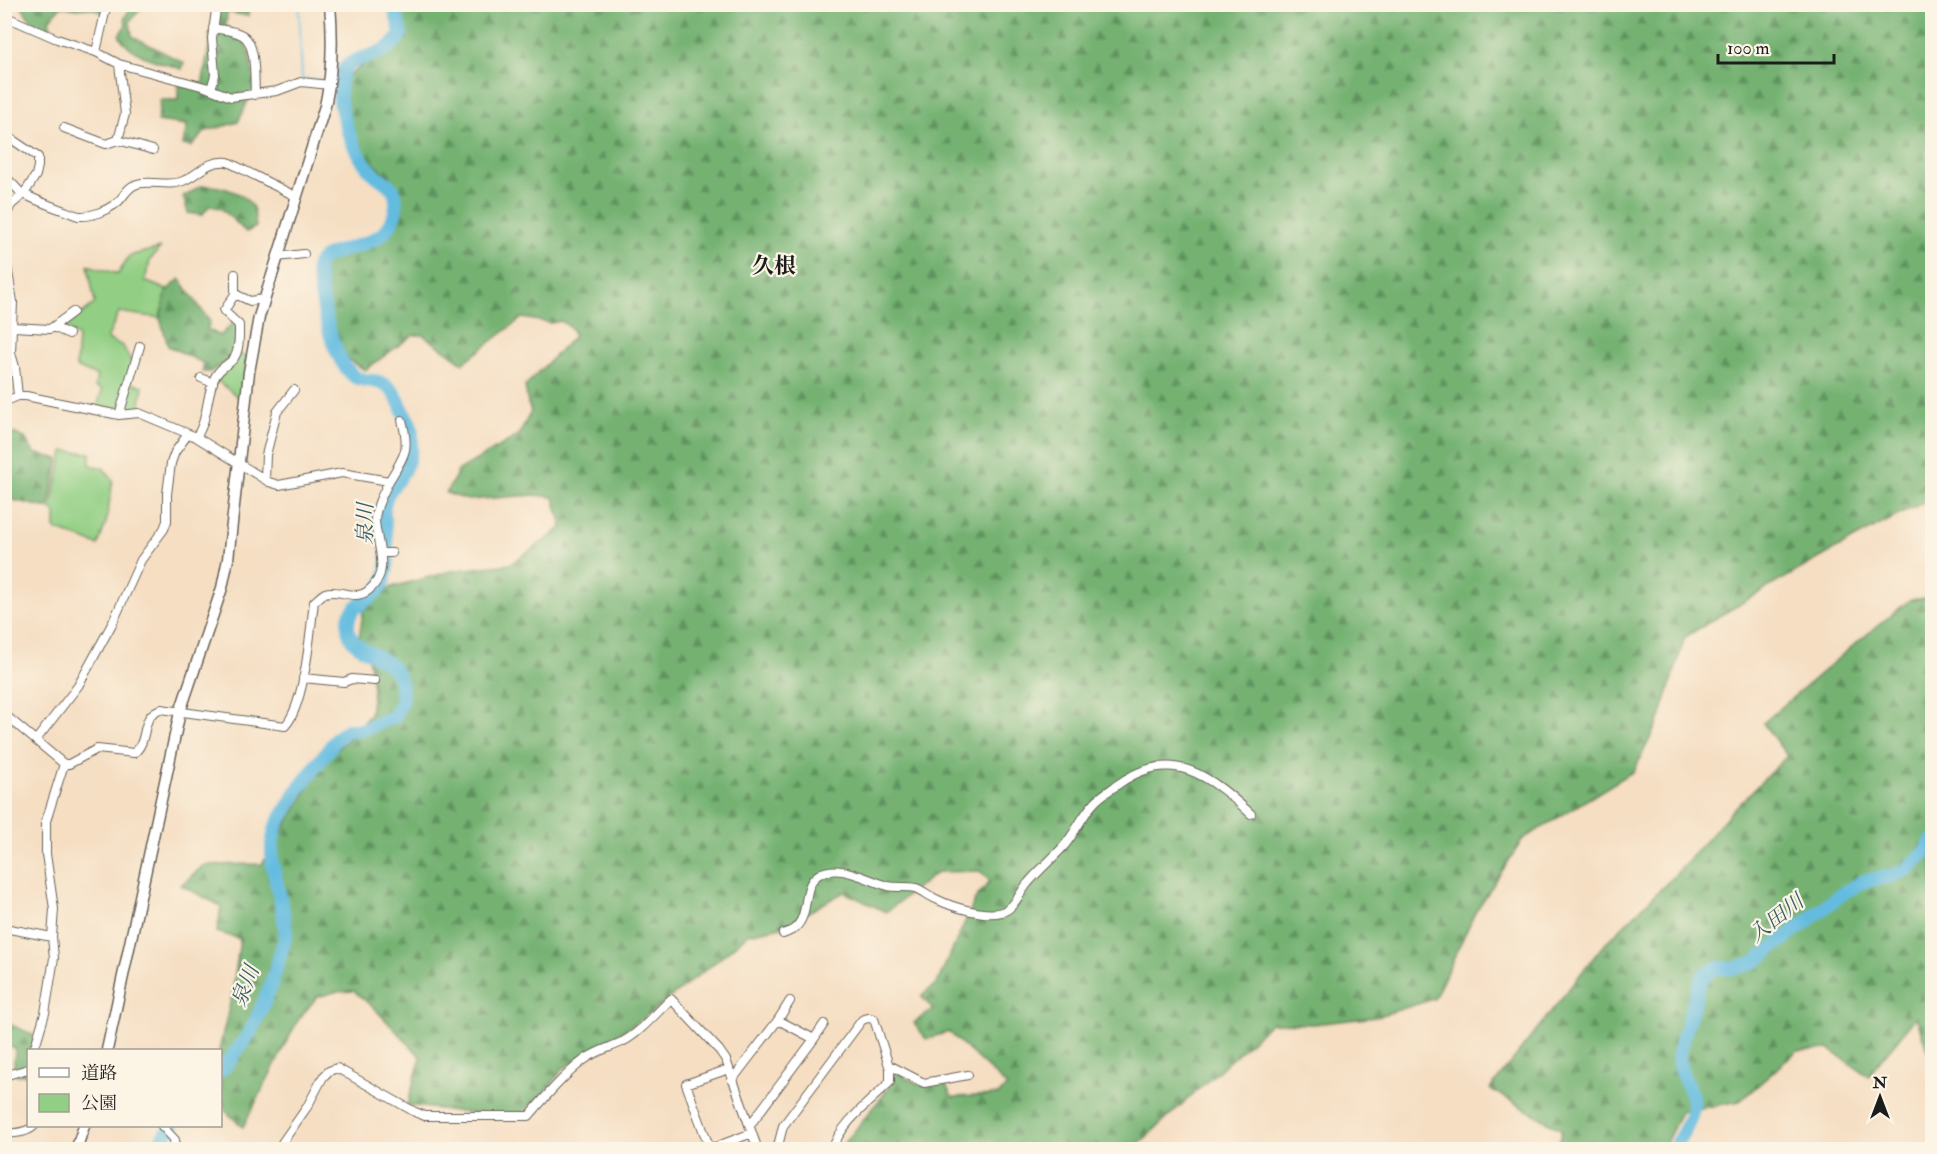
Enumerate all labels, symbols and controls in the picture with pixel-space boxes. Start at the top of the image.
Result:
scale bar [1718,27,1834,65]
text: 100 m [1727,37,1770,60]
district label: 久根 [752,252,796,280]
water label: 泉川 [352,501,379,545]
water label: 入田川 [1743,887,1811,948]
water label: 泉川 [225,960,266,1011]
legend [27,1049,222,1127]
text: 道路 [81,1062,117,1085]
north arrow [1850,1067,1910,1127]
text: N [1872,1073,1888,1093]
text: 公園 [81,1092,117,1115]

